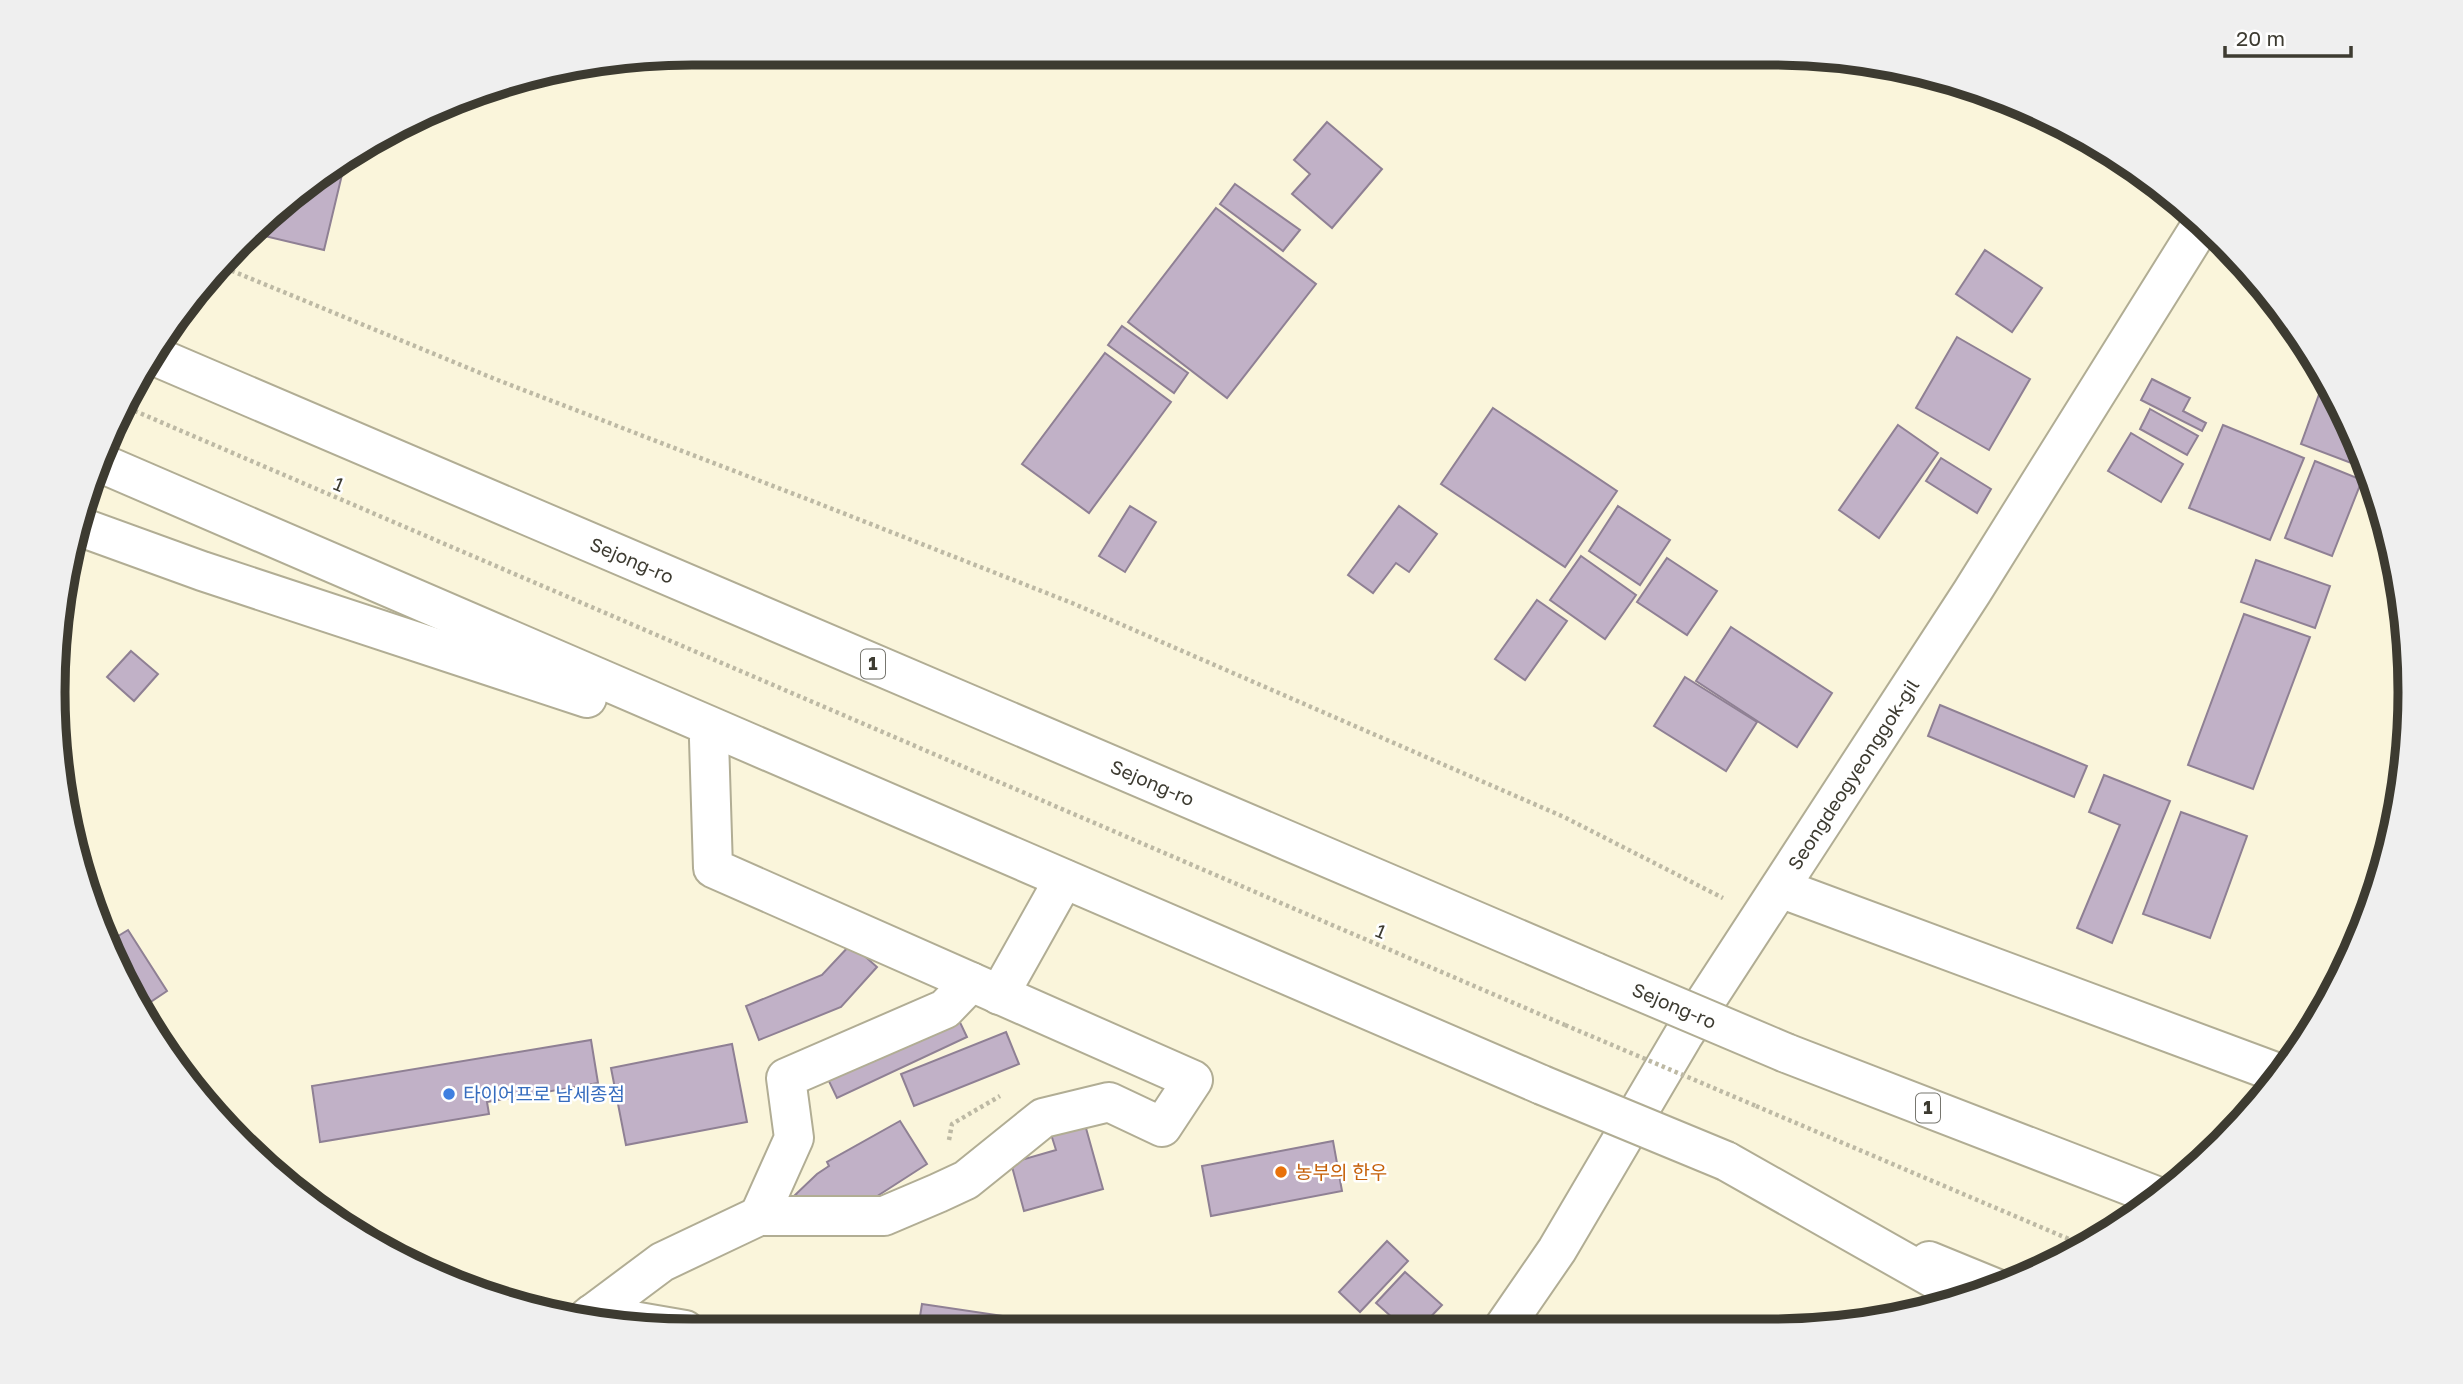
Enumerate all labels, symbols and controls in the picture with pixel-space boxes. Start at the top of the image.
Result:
scale bar [2225,14,2351,58]
text: 20 m [2236,25,2285,51]
street label: 1 [330,471,348,496]
street label: Sejong-ro [587,532,678,588]
road number: 1 [861,650,885,678]
street label: Seongdeogyeonggok-gil [1782,674,1923,874]
street label: Sejong-ro [1107,754,1198,810]
street label: 1 [1372,918,1390,943]
street label: Sejong-ro [1629,977,1720,1033]
place label: 타이어프로 남세종점 [463,1082,625,1105]
marker: 타이어프로 남세종점 [441,1086,457,1102]
road number: 1 [1916,1093,1940,1122]
place label: 농부의 한우 [1295,1160,1387,1183]
marker: 농부의 한우 [1273,1164,1289,1180]

